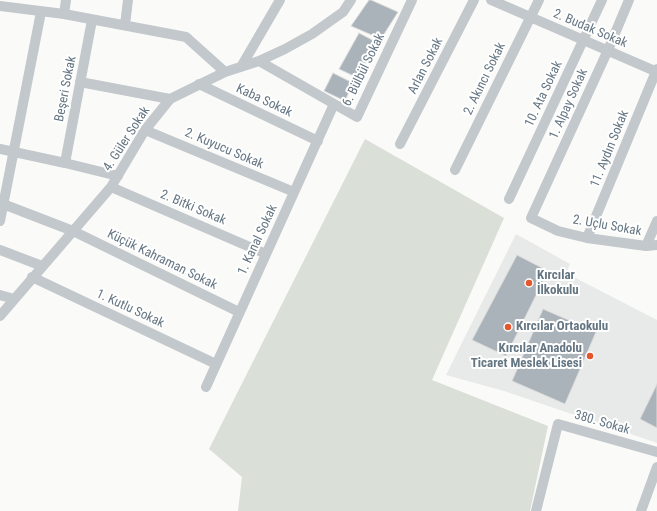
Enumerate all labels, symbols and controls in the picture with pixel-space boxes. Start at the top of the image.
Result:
street label: 2. Budak Sokak [551,6,629,52]
street label: 6. Bülbül Sokak [340,31,388,109]
street label: Arlan Sokak [405,35,447,97]
street label: 2. Akıncı Sokak [461,40,509,118]
street label: Beşeri Sokak [52,55,80,123]
street label: 10. Ata Sokak [522,59,566,129]
street label: 1. Alpay Sokak [547,66,591,142]
street label: Kaba Sokak [233,81,295,121]
street label: 4. Güler Sokak [100,104,154,174]
street label: 11. Aydın Sokak [587,108,633,190]
street label: 2. Kuyucu Sokak [182,125,266,173]
street label: 2. Bitki Sokak [158,187,228,229]
street label: 1. Kanal Sokak [235,202,281,278]
street label: 2. Uçlu Sokak [571,212,643,240]
street label: Küçük Kahraman Sokak [104,227,220,293]
place label: Kırcılar İlkokulu [537,268,579,299]
marker: Kırcılar İlkokulu [524,278,534,288]
street label: 1. Kutlu Sokak [93,286,167,332]
place label: Kırcılar Ortaokulu [516,319,608,335]
marker: Kırcılar Ortaokulu [503,322,513,332]
place label: Kırcılar Anadolu Ticaret Meslek Lisesi [471,341,582,372]
marker: Kırcılar Anadolu Ticaret Meslek Lisesi [585,351,595,361]
street label: 380. Sokak [573,408,631,438]

